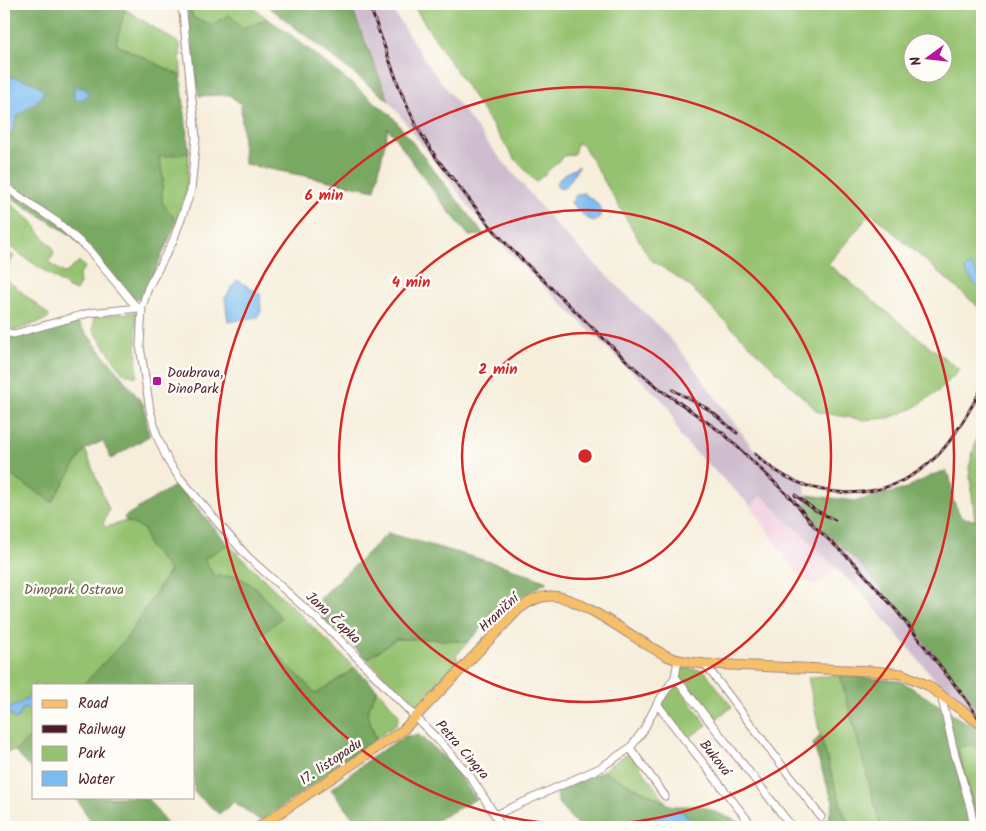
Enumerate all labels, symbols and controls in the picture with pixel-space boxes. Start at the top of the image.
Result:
north arrow [904,32,954,82]
text: N [905,54,928,68]
text: 6 min [305,184,343,208]
text: 4 min [392,271,430,295]
text: 2 min [478,358,518,382]
place label: Doubrava, DinoPark [167,362,223,400]
marker: Doubrava, DinoPark [151,375,163,387]
centre of rings [576,447,594,465]
park label: Dinopark Ostrava [24,579,124,601]
street label: Jana Čapka [300,586,366,650]
street label: Hraniční [474,587,526,638]
legend [32,684,195,798]
text: Road [78,692,109,716]
street label: Petra Cingra [430,715,494,785]
text: Railway [78,718,126,742]
street label: 17. listopadu [295,733,367,791]
street label: Buková [694,735,737,782]
text: Park [78,742,106,766]
text: Water [78,768,115,792]

